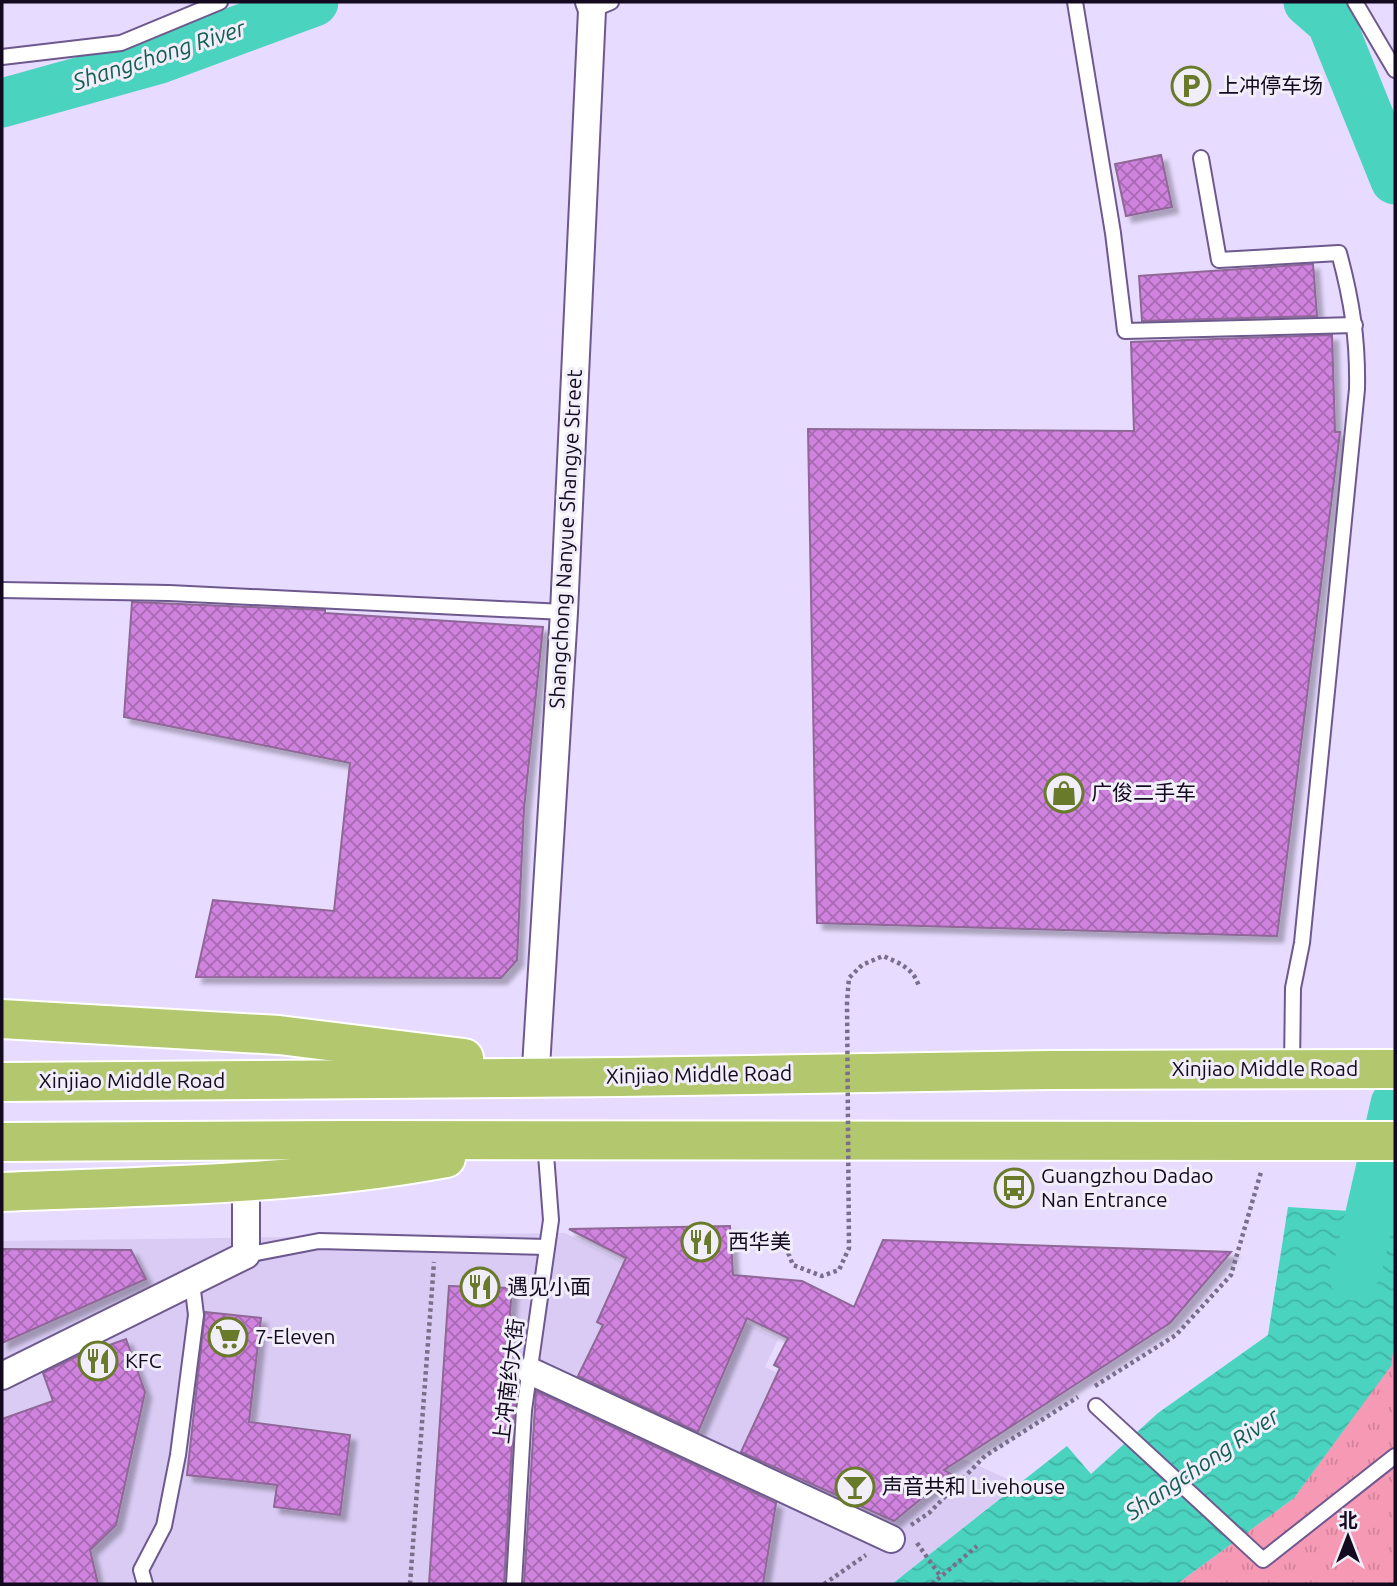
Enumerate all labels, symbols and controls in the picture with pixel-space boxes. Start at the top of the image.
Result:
water label: Shangchong River [69,14,249,94]
parking icon: 上冲停车场 [1170,65,1212,107]
place label: 上冲停车场 [1218,73,1323,97]
street label: Shangchong Nanyue Shangye Street [544,369,586,709]
shop icon: 广俊二手车 [1043,772,1085,814]
place label: 广俊二手车 [1091,780,1196,804]
street label: Xinjiao Middle Road [1172,1056,1358,1080]
street label: Xinjiao Middle Road [606,1060,792,1088]
street label: Xinjiao Middle Road [39,1068,225,1092]
place label: Guangzhou Dadao Nan Entrance [1041,1163,1214,1211]
bus stop icon: Guangzhou Dadao Nan Entrance [993,1167,1035,1209]
restaurant icon: 西华美 [680,1221,722,1263]
place label: 西华美 [728,1229,791,1253]
restaurant icon: 遇见小面 [459,1266,501,1308]
place label: 遇见小面 [507,1274,591,1298]
supermarket icon: 7-Eleven [207,1316,249,1358]
street label: 上冲南约大街 [488,1317,528,1445]
place label: 7-Eleven [255,1324,336,1348]
restaurant icon: KFC [77,1340,119,1382]
place label: KFC [125,1348,162,1372]
water label: Shangchong River [1119,1402,1284,1525]
bar icon: 声音共和 Livehouse [834,1466,876,1508]
place label: 声音共和 Livehouse [882,1474,1065,1498]
north arrow [1313,1502,1383,1572]
text: 北 [1338,1509,1358,1531]

